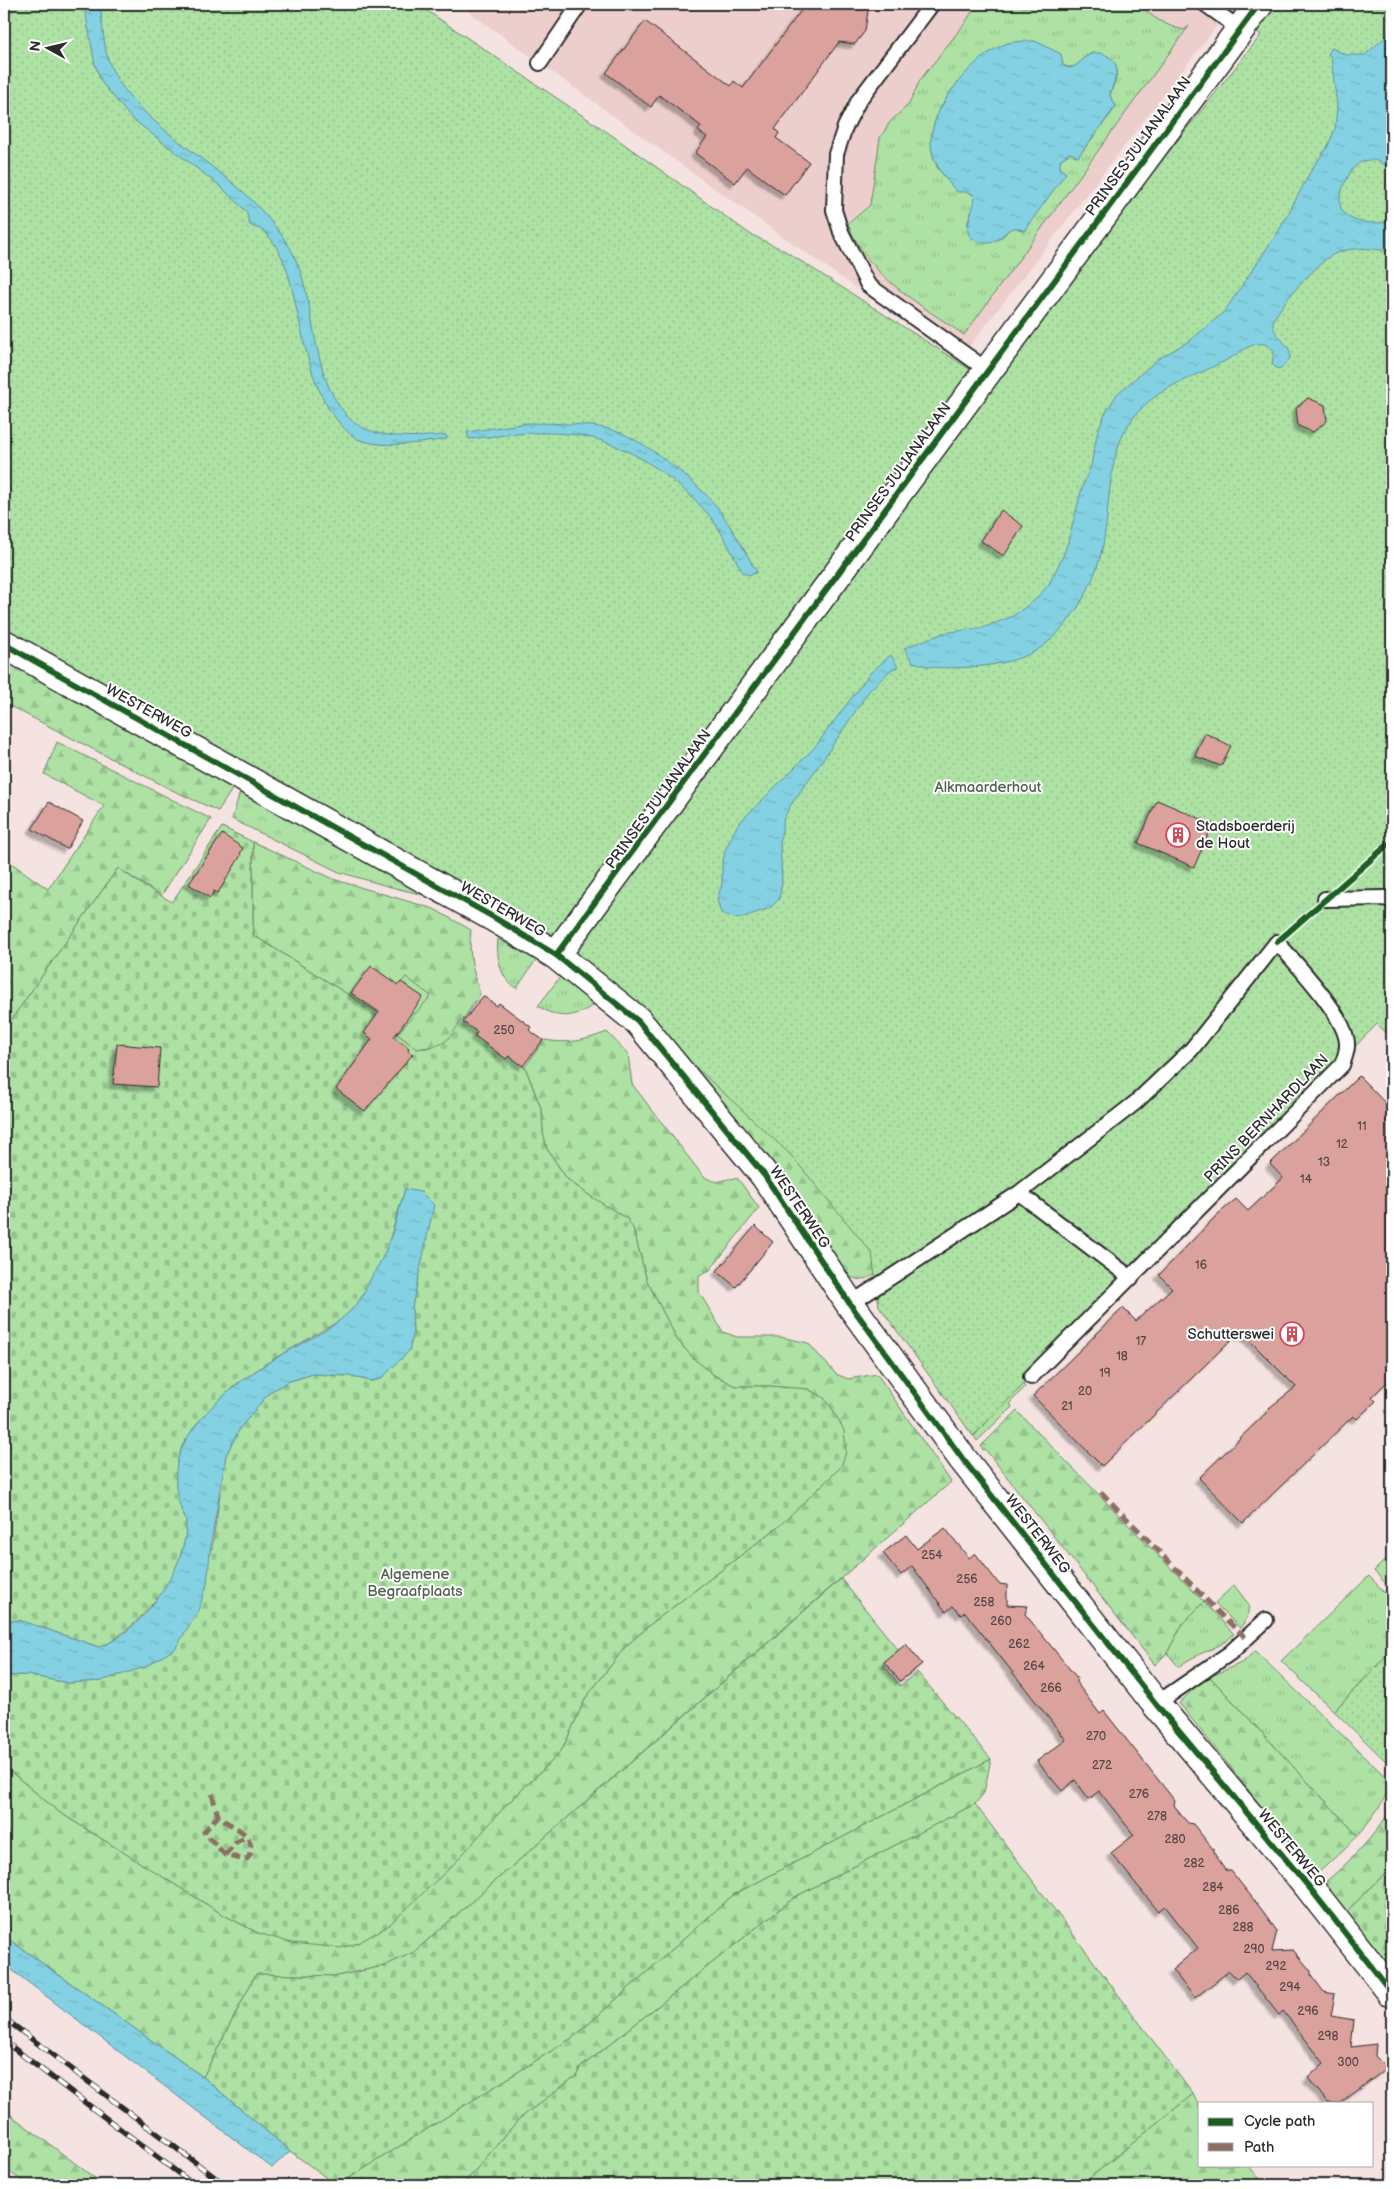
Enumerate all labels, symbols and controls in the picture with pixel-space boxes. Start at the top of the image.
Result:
north arrow [22,22,72,72]
text: N [26,40,45,53]
street label: PRINSES JULIANALAAN [1081,73,1195,220]
street label: PRINSES JULIANALAAN [841,399,955,546]
street label: WESTERWEG [102,680,195,743]
street label: PRINSES JULIANALAAN [601,726,715,873]
park label: Alkmaarderhout [935,778,1042,797]
place label: Stadsboerderij de Hout [1196,817,1295,853]
building icon: Stadsboerderij de Hout [1165,822,1191,848]
street label: WESTERWEG [457,877,549,942]
house number: 250 [493,1023,515,1038]
street label: PRINS BERNHARDLAAN [1200,1050,1333,1187]
house number: 11 [1357,1119,1367,1134]
house number: 12 [1336,1137,1348,1152]
house number: 13 [1318,1155,1330,1170]
street label: WESTERWEG [765,1162,834,1252]
house number: 14 [1300,1172,1313,1187]
house number: 16 [1195,1258,1207,1273]
building icon: Schutterswei [1279,1321,1305,1347]
place label: Schutterswei [1188,1325,1274,1344]
house number: 17 [1136,1334,1146,1349]
house number: 18 [1116,1349,1128,1364]
house number: 19 [1099,1366,1111,1381]
house number: 20 [1078,1384,1092,1399]
house number: 21 [1061,1399,1073,1414]
street label: WESTERWEG [1001,1491,1074,1578]
house number: 254 [921,1548,943,1563]
park label: Algemene Begraafplaats [367,1565,463,1601]
house number: 256 [956,1572,978,1587]
house number: 258 [974,1595,994,1610]
house number: 260 [990,1614,1012,1629]
house number: 262 [1008,1637,1030,1652]
house number: 264 [1023,1659,1046,1674]
house number: 266 [1040,1681,1062,1696]
house number: 270 [1086,1729,1106,1744]
house number: 272 [1092,1758,1112,1773]
house number: 276 [1129,1787,1149,1802]
street label: WESTERWEG [1254,1806,1330,1891]
house number: 278 [1147,1809,1167,1824]
house number: 280 [1164,1832,1186,1847]
house number: 282 [1183,1856,1205,1871]
house number: 284 [1202,1880,1224,1895]
house number: 286 [1218,1903,1240,1918]
house number: 288 [1232,1920,1254,1935]
house number: 290 [1243,1942,1265,1957]
house number: 292 [1265,1959,1287,1974]
house number: 294 [1279,1980,1301,1995]
house number: 296 [1297,2004,1319,2019]
house number: 298 [1317,2029,1339,2044]
house number: 300 [1337,2055,1359,2070]
legend [1198,2102,1374,2166]
text: Cycle path [1244,2112,1315,2131]
text: Path [1244,2138,1274,2157]

